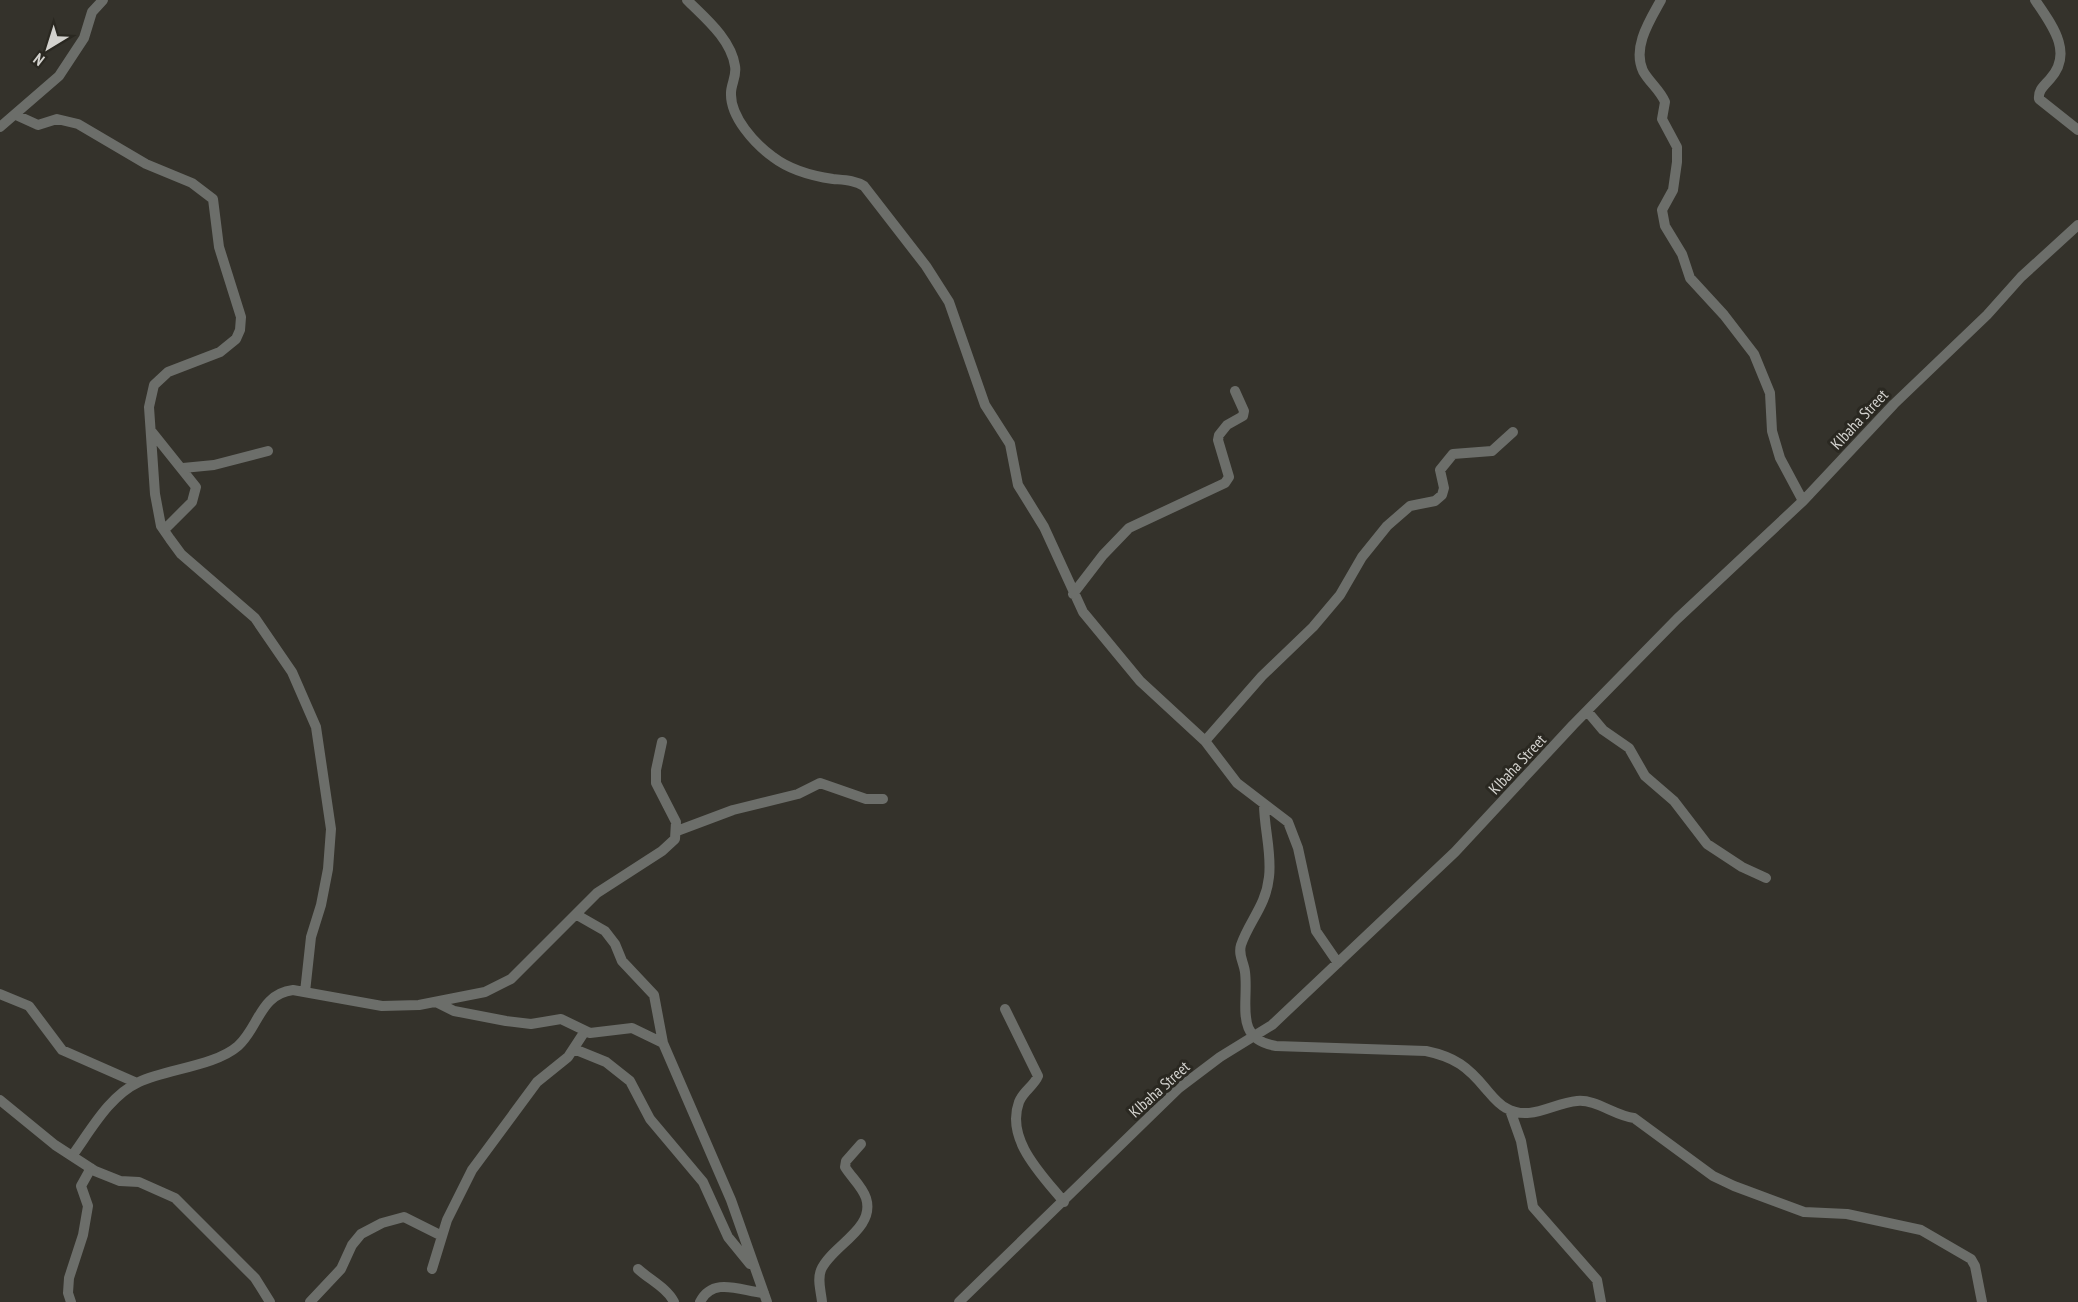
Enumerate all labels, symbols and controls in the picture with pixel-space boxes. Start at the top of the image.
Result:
north arrow [18,18,78,78]
text: N [29,49,48,70]
street label: KIbaha Street [1826,384,1892,453]
street label: KIbaha Street [1484,729,1550,798]
street label: KIbaha Street [1124,1056,1194,1121]

